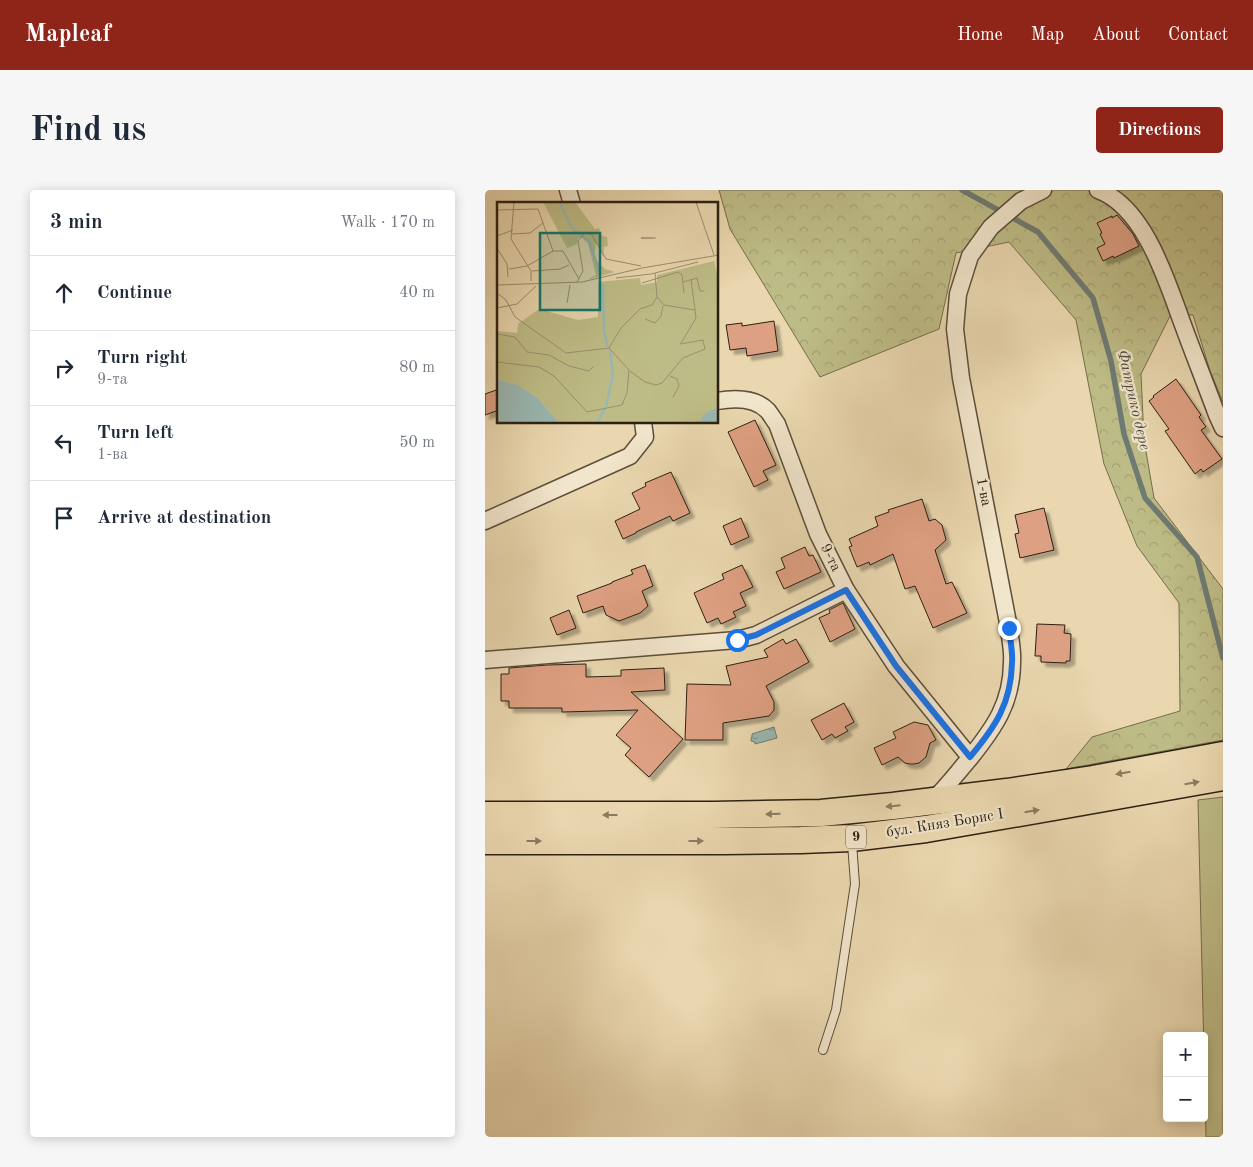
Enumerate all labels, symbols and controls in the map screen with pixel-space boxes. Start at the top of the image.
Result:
text: Mapleaf [25,23,111,47]
text: Home [957,26,1003,44]
text: Map [1031,26,1064,44]
text: About [1092,26,1140,44]
text: Contact [1168,26,1228,44]
button: Directions [1096,107,1223,153]
text: Find us [30,113,146,148]
inset map [497,202,719,424]
text: 3 min [50,212,103,233]
text: Walk · 170 m [340,215,435,231]
icon: ahead [50,279,78,307]
text: Continue [97,284,172,303]
text: 40 m [399,285,435,301]
water label: Фатрико дере [1114,348,1152,452]
text: Turn right [97,349,187,368]
icon: right [50,354,78,382]
text: 80 m [399,360,435,376]
text: 9-та [97,372,128,388]
text: Turn left [97,424,174,443]
icon: left [50,429,78,457]
text: 50 m [399,435,435,451]
text: 1-ва [97,447,128,463]
street label: 1-ва [973,476,993,508]
icon: arrive [50,504,78,532]
text: Arrive at destination [97,509,271,528]
street label: 9-та [817,542,843,575]
route end [998,617,1021,640]
route start [726,629,749,652]
one-way arrow [1115,770,1131,778]
one-way arrow [1184,778,1200,786]
one-way arrow [885,802,901,810]
street label: бул. Княз Борис I [885,807,1005,841]
one-way arrow [1024,807,1040,815]
one-way arrow [764,810,780,818]
one-way arrow [602,811,618,819]
road number: 9 [846,826,866,849]
one-way arrow [526,837,542,845]
one-way arrow [688,837,704,845]
map controls [1163,1032,1208,1122]
button: + [1163,1032,1208,1077]
button: − [1163,1077,1208,1122]

